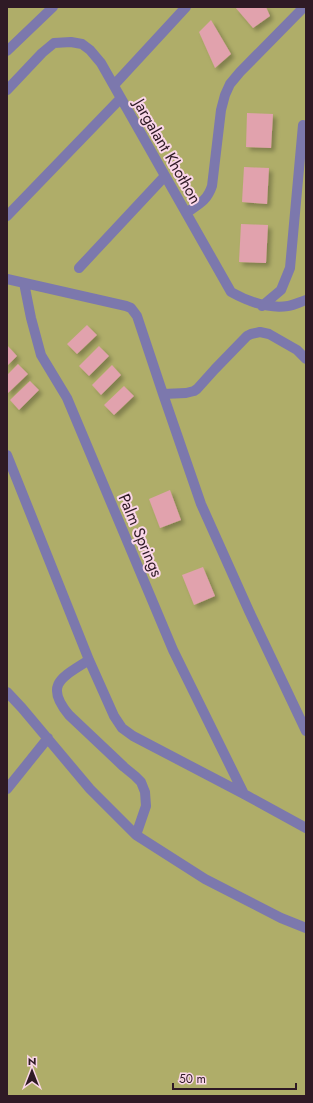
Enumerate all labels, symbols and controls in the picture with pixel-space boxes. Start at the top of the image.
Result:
street label: Jargalant Khothon [127,93,207,208]
street label: Palm Springs [113,490,168,580]
north arrow [12,1051,52,1091]
text: N [28,1053,36,1069]
scale bar [173,1065,296,1091]
text: 50 m [179,1070,206,1088]

